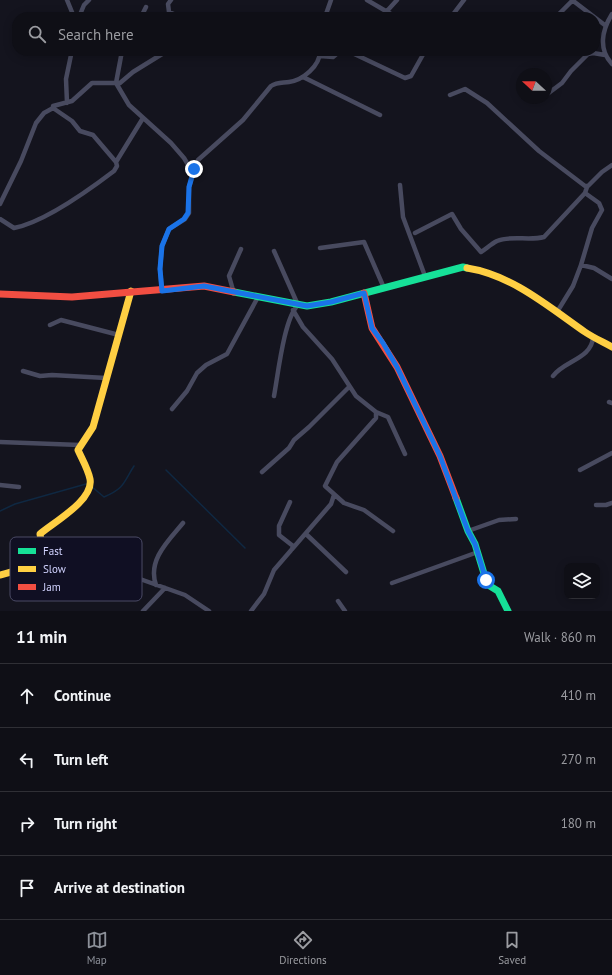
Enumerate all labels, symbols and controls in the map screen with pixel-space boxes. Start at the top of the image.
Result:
search box [12,12,600,56]
icon: search [26,23,48,45]
text: Search here [58,25,134,44]
north arrow [516,68,552,104]
route end [185,160,203,178]
legend [10,537,142,601]
text: Fast [43,544,63,558]
text: Slow [43,562,66,576]
map controls [564,563,600,599]
button: layers [564,563,600,599]
route start [477,571,495,589]
text: Jam [42,580,61,594]
text: 11 min [16,626,67,648]
text: Walk · 860 m [524,629,596,646]
icon: ahead [16,685,38,707]
text: Continue [54,686,111,705]
text: 410 m [561,687,596,704]
icon: left [16,749,38,771]
text: Turn left [54,750,108,769]
text: 270 m [561,751,596,768]
icon: right [16,813,38,835]
text: Turn right [54,814,117,833]
text: 180 m [561,815,596,832]
icon: arrive [16,877,38,899]
text: Arrive at destination [54,878,185,897]
tab: Map [86,929,108,967]
tab: Directions [279,929,327,967]
tab: Saved [498,929,526,967]

